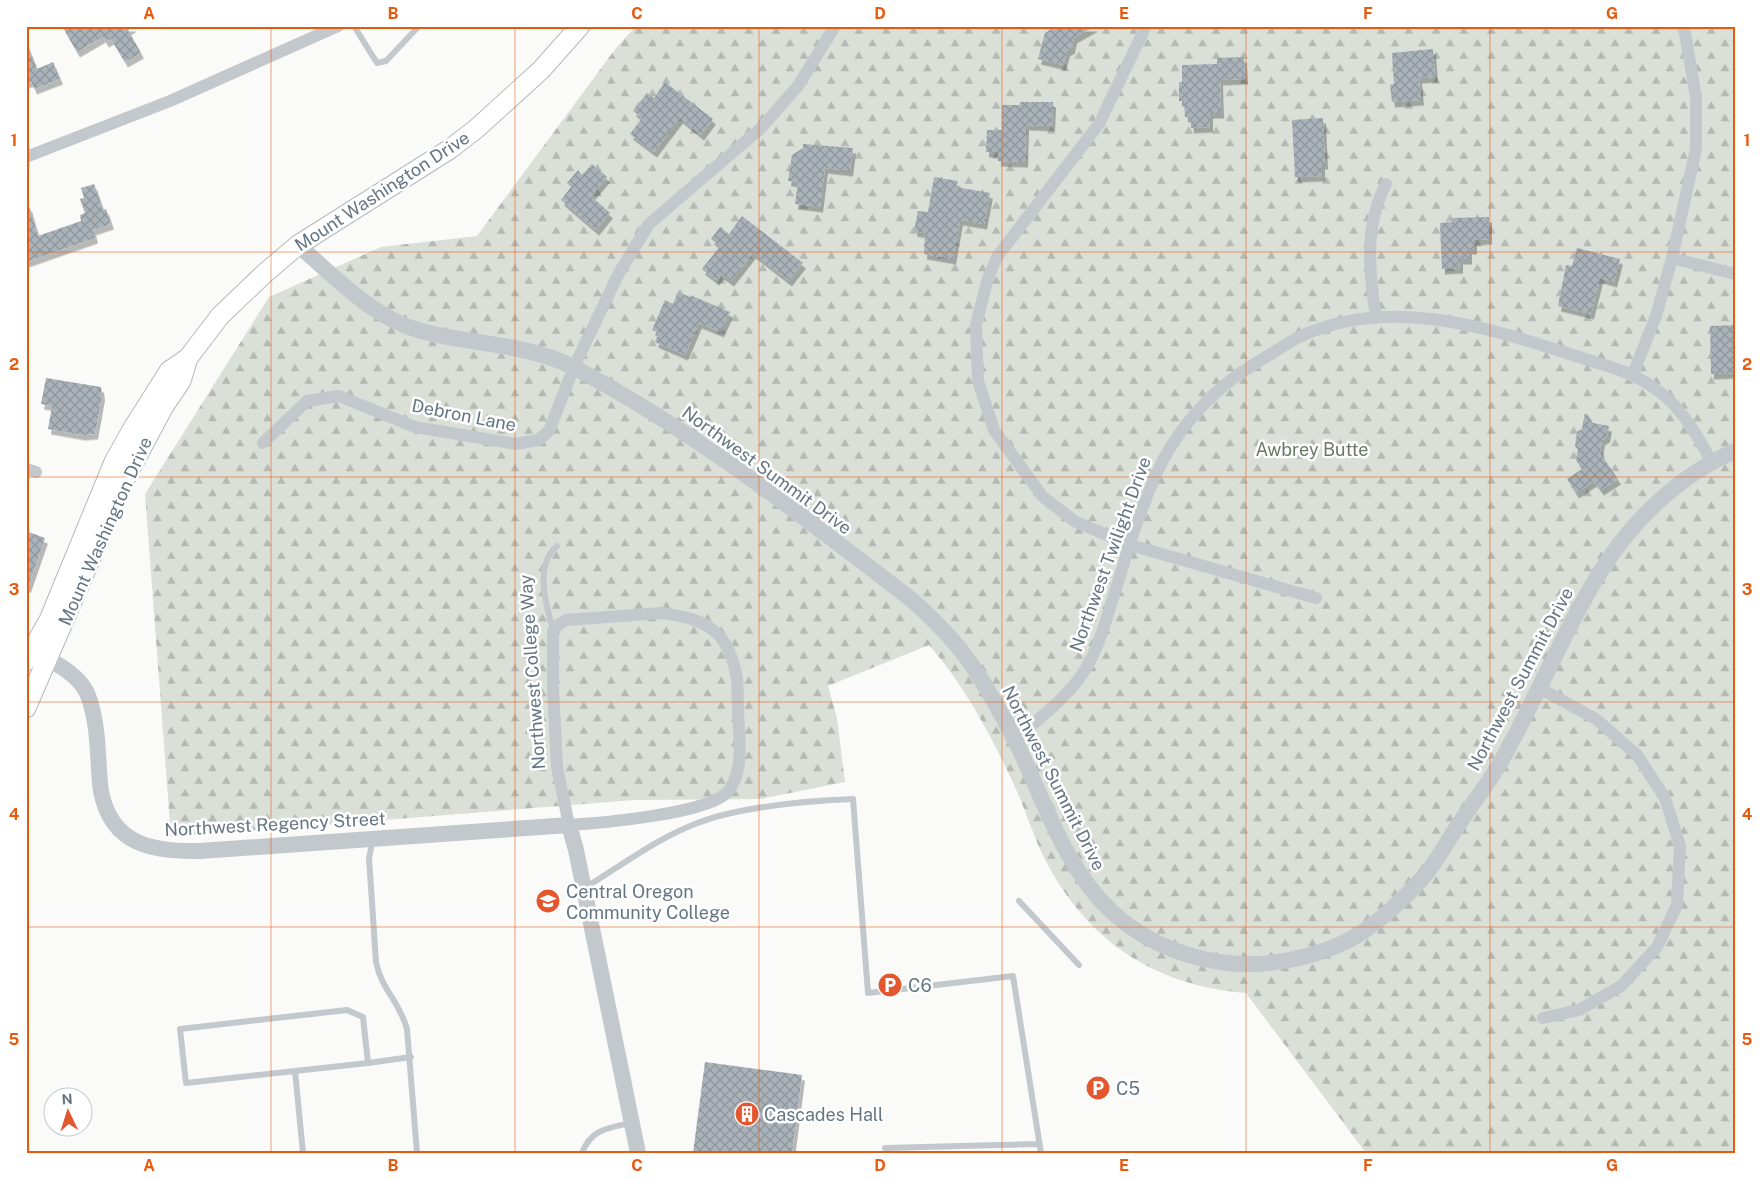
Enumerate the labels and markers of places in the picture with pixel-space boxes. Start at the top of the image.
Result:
place label: Central Oregon Community College [566,881,730,923]
school or university icon: Central Oregon Community College [535,888,561,914]
parking icon: C6 [877,972,903,998]
place label: C6 [908,975,932,996]
parking icon: C5 [1085,1075,1111,1101]
place label: C5 [1116,1078,1140,1099]
building icon: Cascades Hall [734,1101,760,1127]
place label: Cascades Hall [764,1104,883,1125]

